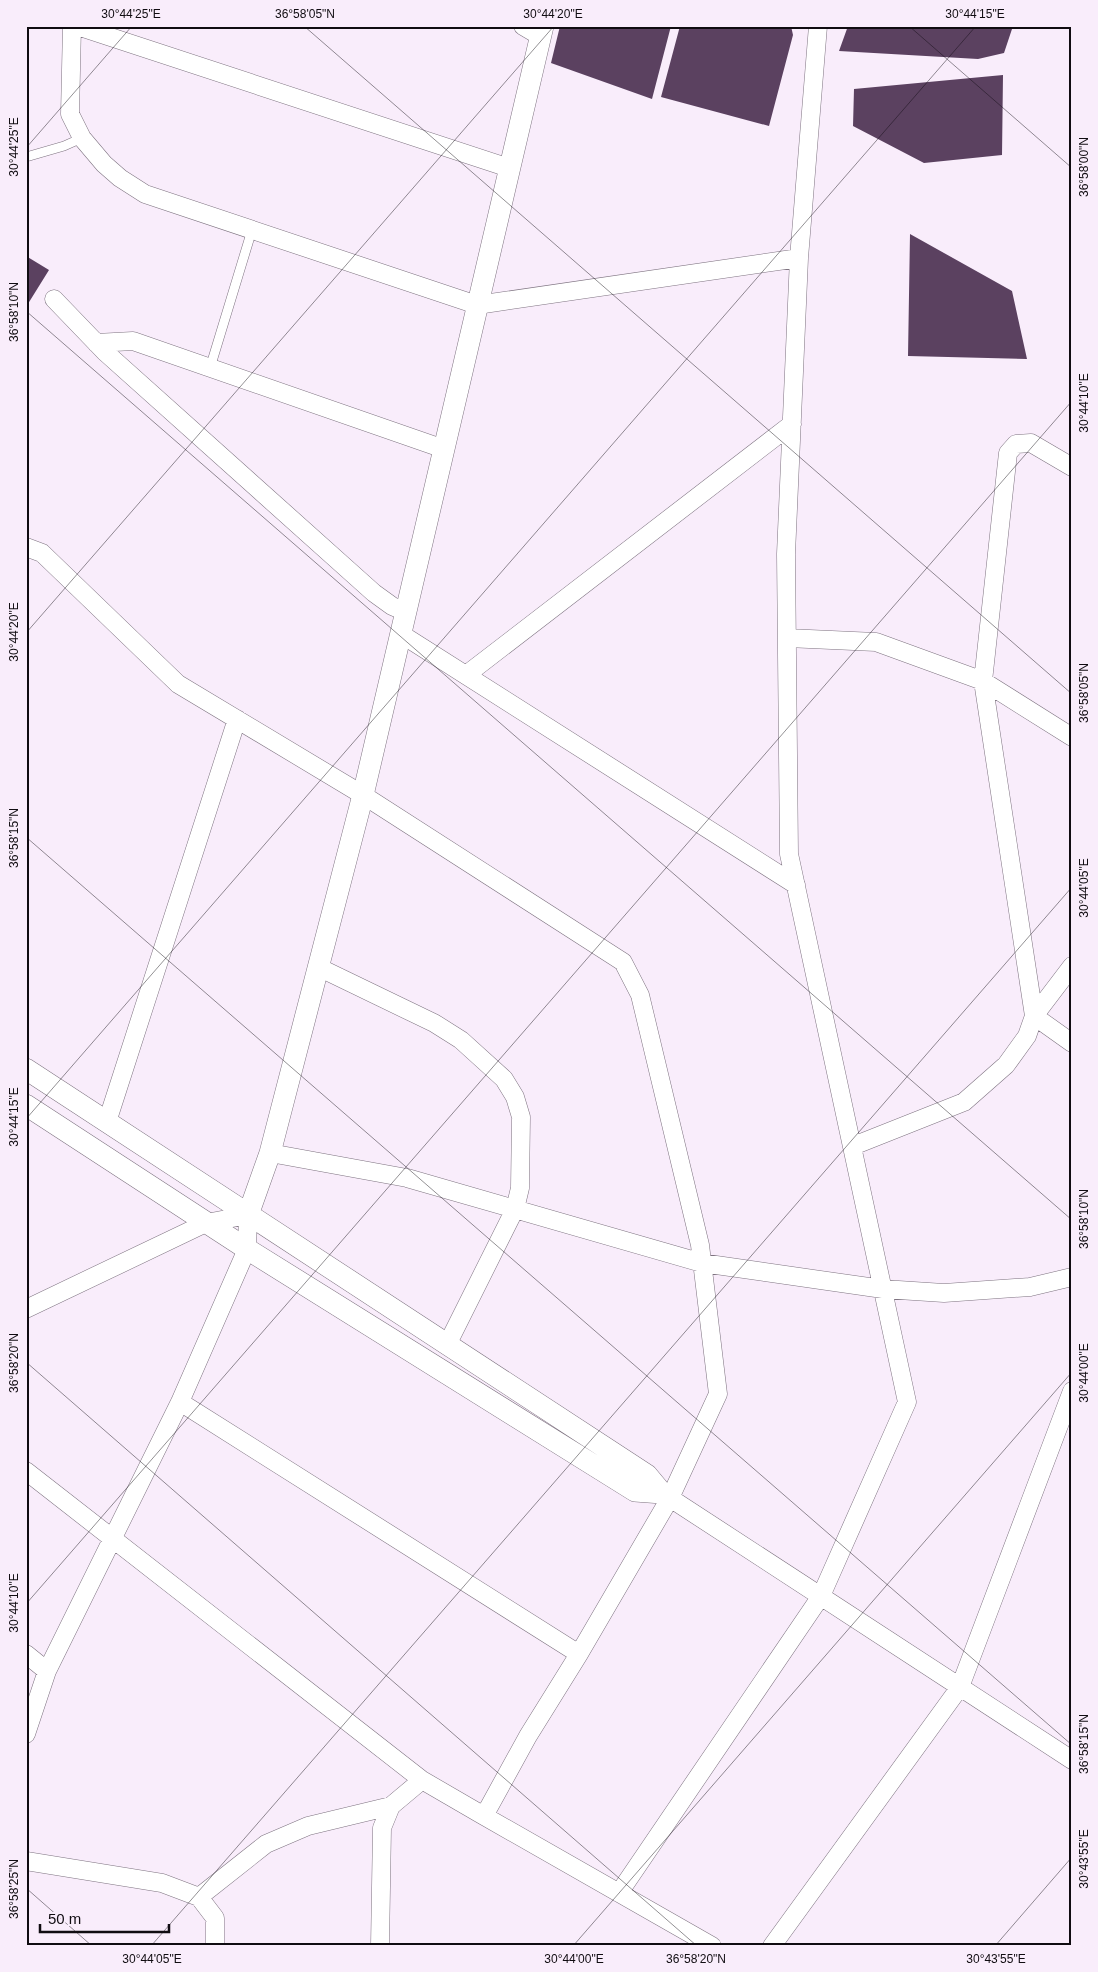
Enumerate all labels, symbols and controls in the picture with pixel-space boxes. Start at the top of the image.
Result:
text: 30°44'25"E [101,7,161,21]
text: 36°58'05"N [275,7,335,21]
text: 30°44'20"E [523,7,583,21]
text: 30°44'15"E [945,7,1005,21]
text: 30°44'25"E [7,117,21,177]
text: 36°58'00"N [1077,137,1091,197]
text: 36°58'10"N [7,282,21,342]
text: 30°44'10"E [1077,373,1091,433]
text: 30°44'20"E [7,602,21,662]
text: 36°58'05"N [1077,663,1091,723]
text: 36°58'15"N [7,808,21,868]
text: 30°44'05"E [1077,858,1091,918]
text: 30°44'15"E [7,1087,21,1147]
text: 36°58'10"N [1077,1189,1091,1249]
text: 36°58'20"N [7,1333,21,1393]
text: 30°44'00"E [1077,1343,1091,1403]
text: 30°44'10"E [7,1573,21,1633]
text: 36°58'15"N [1077,1714,1091,1774]
text: 30°43'55"E [1077,1829,1091,1889]
text: 36°58'25"N [7,1859,21,1919]
scale bar [40,1902,169,1934]
text: 50 m [48,1910,81,1927]
text: 30°44'05"E [122,1952,182,1966]
text: 30°44'00"E [544,1952,604,1966]
text: 36°58'20"N [666,1952,726,1966]
text: 30°43'55"E [966,1952,1026,1966]

